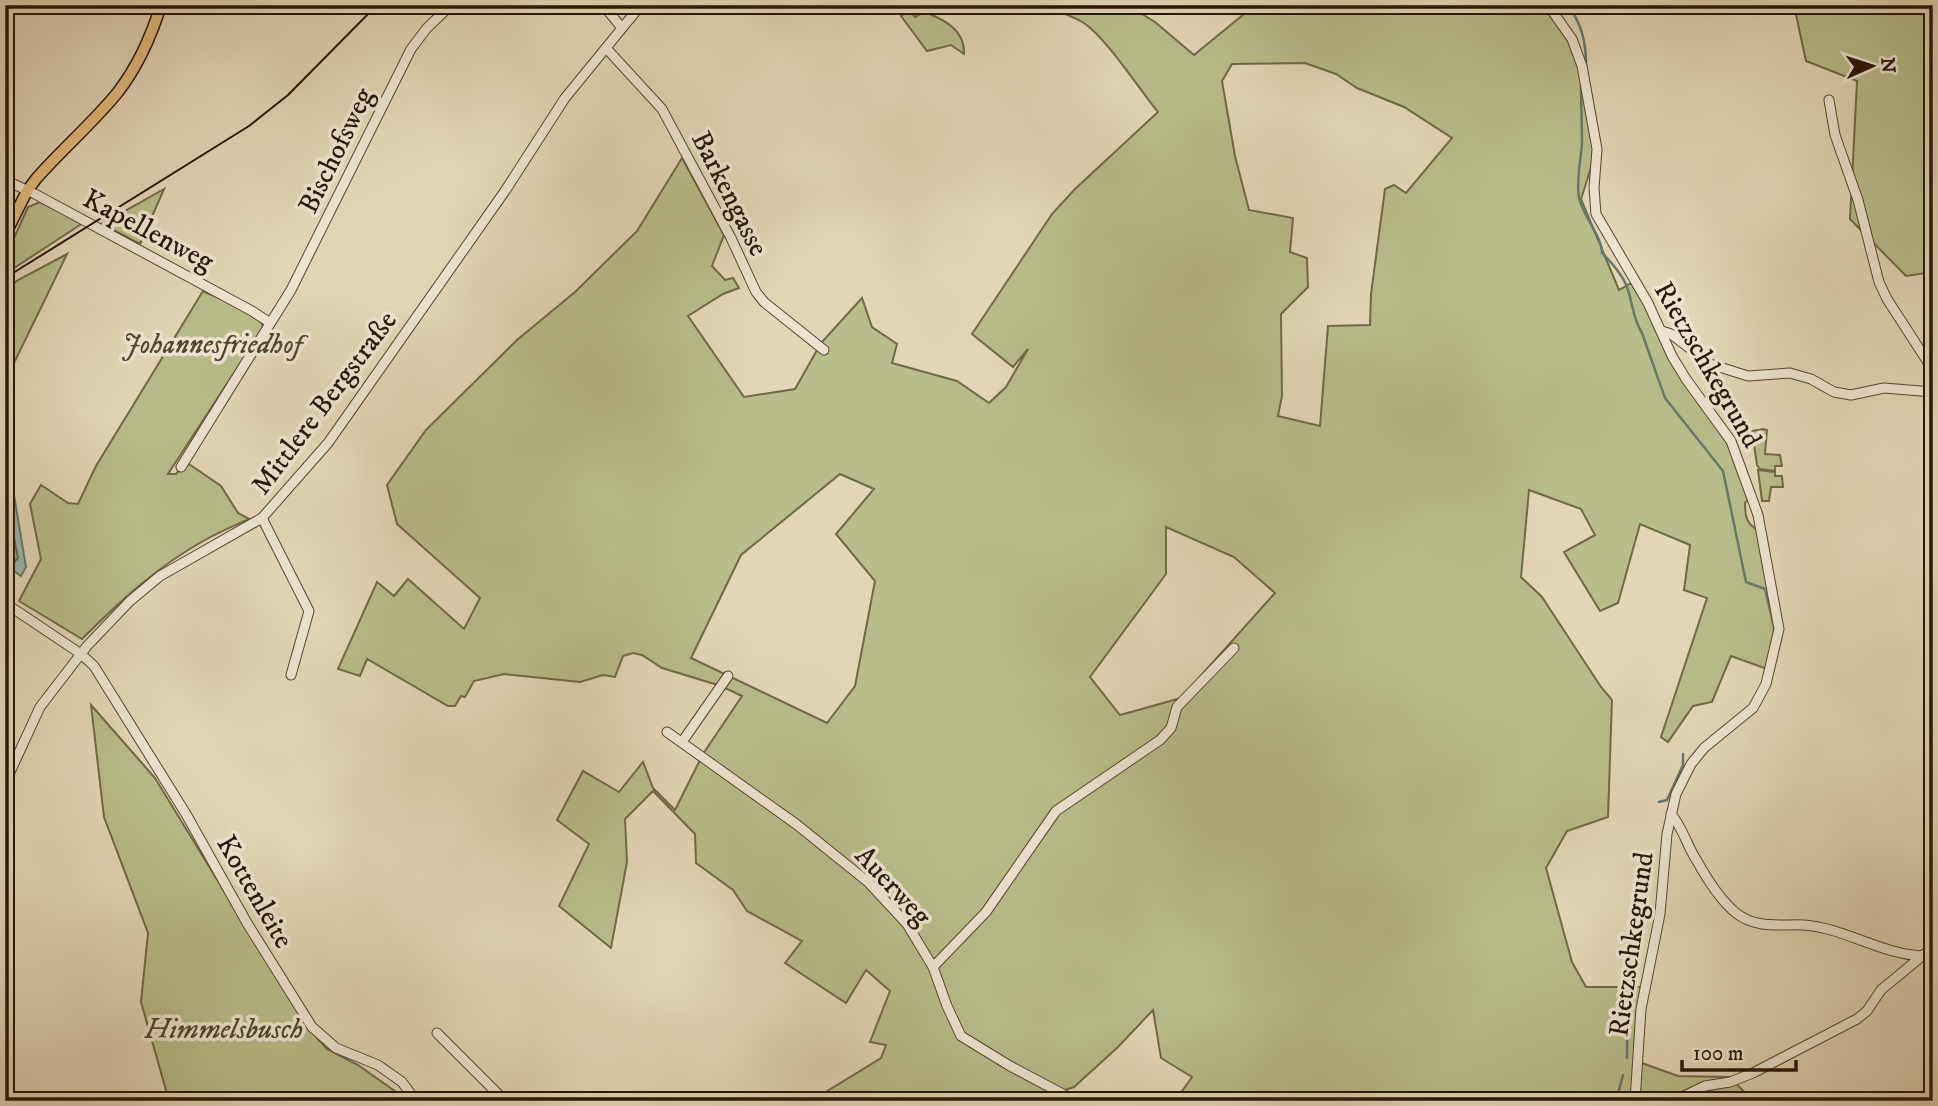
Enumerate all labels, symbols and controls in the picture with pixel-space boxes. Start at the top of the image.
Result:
north arrow [1836,32,1906,102]
text: N [1876,57,1899,74]
street label: Bischofsweg [291,82,382,219]
street label: Barkengasse [683,125,776,262]
street label: Kapellenweg [77,181,220,280]
street label: Rietzschkegrund [1646,275,1769,454]
street label: Mittlere Bergstraße [244,304,405,502]
park label: Johannesfriedhof [122,327,309,362]
street label: Kottenleite [208,829,301,955]
street label: Auerweg [847,839,939,934]
street label: Rietzschkegrund [1601,850,1662,1039]
park label: Himmelsbusch [144,1012,303,1047]
scale bar [1682,1029,1796,1073]
text: 100 m [1693,1041,1744,1067]

